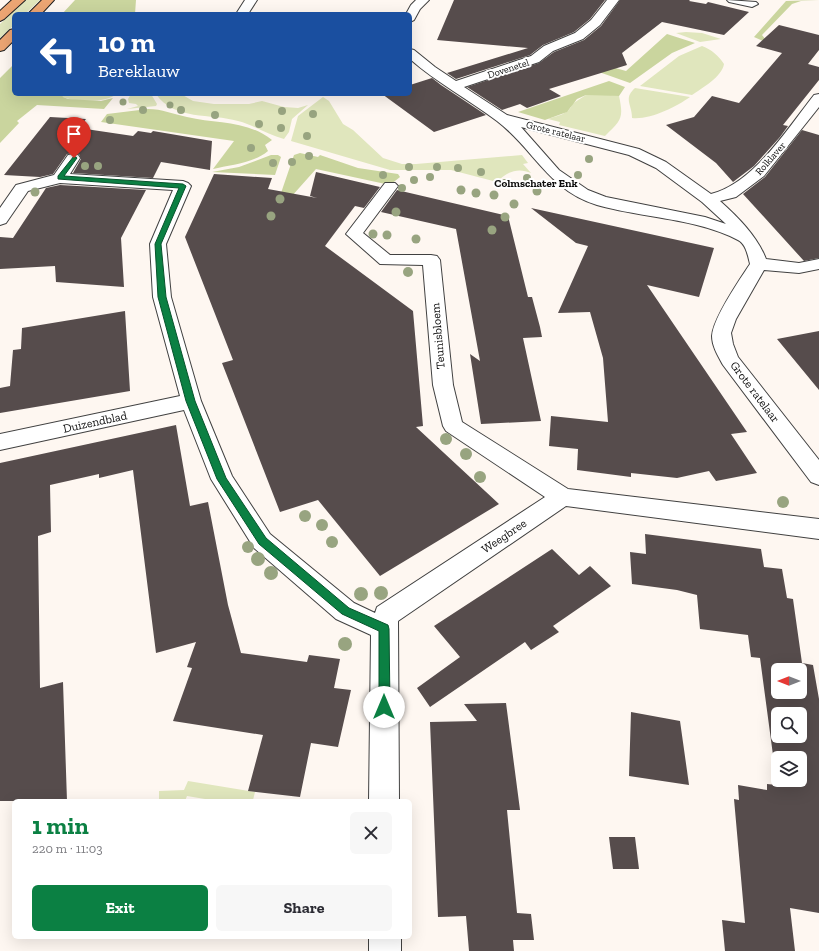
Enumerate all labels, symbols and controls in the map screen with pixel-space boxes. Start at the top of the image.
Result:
text: 10 m [98,26,155,59]
icon: left [32,28,84,80]
street label: Dovenetel [486,56,531,81]
text: Bereklauw [98,60,180,82]
pin [57,117,91,158]
street label: Grote ratelaar [525,119,587,145]
icon: arrive [63,123,85,145]
street label: Rolklaver [753,140,788,178]
district label: Colmschater Enk [494,177,578,190]
street label: Teunisbloem [428,302,448,370]
street label: Grote ratelaar [727,359,783,425]
street label: Duizendblad [62,408,129,436]
street label: Weegbree [479,516,529,556]
north arrow [771,663,807,699]
map controls [771,663,807,787]
position arrow [363,686,405,728]
button: search [771,707,807,743]
button: layers [771,751,807,787]
text: 1 min [32,811,89,840]
button: close [350,812,392,854]
text: 220 m · 11:03 [32,841,103,856]
button: Exit [32,885,208,931]
button: Share [216,885,392,931]

